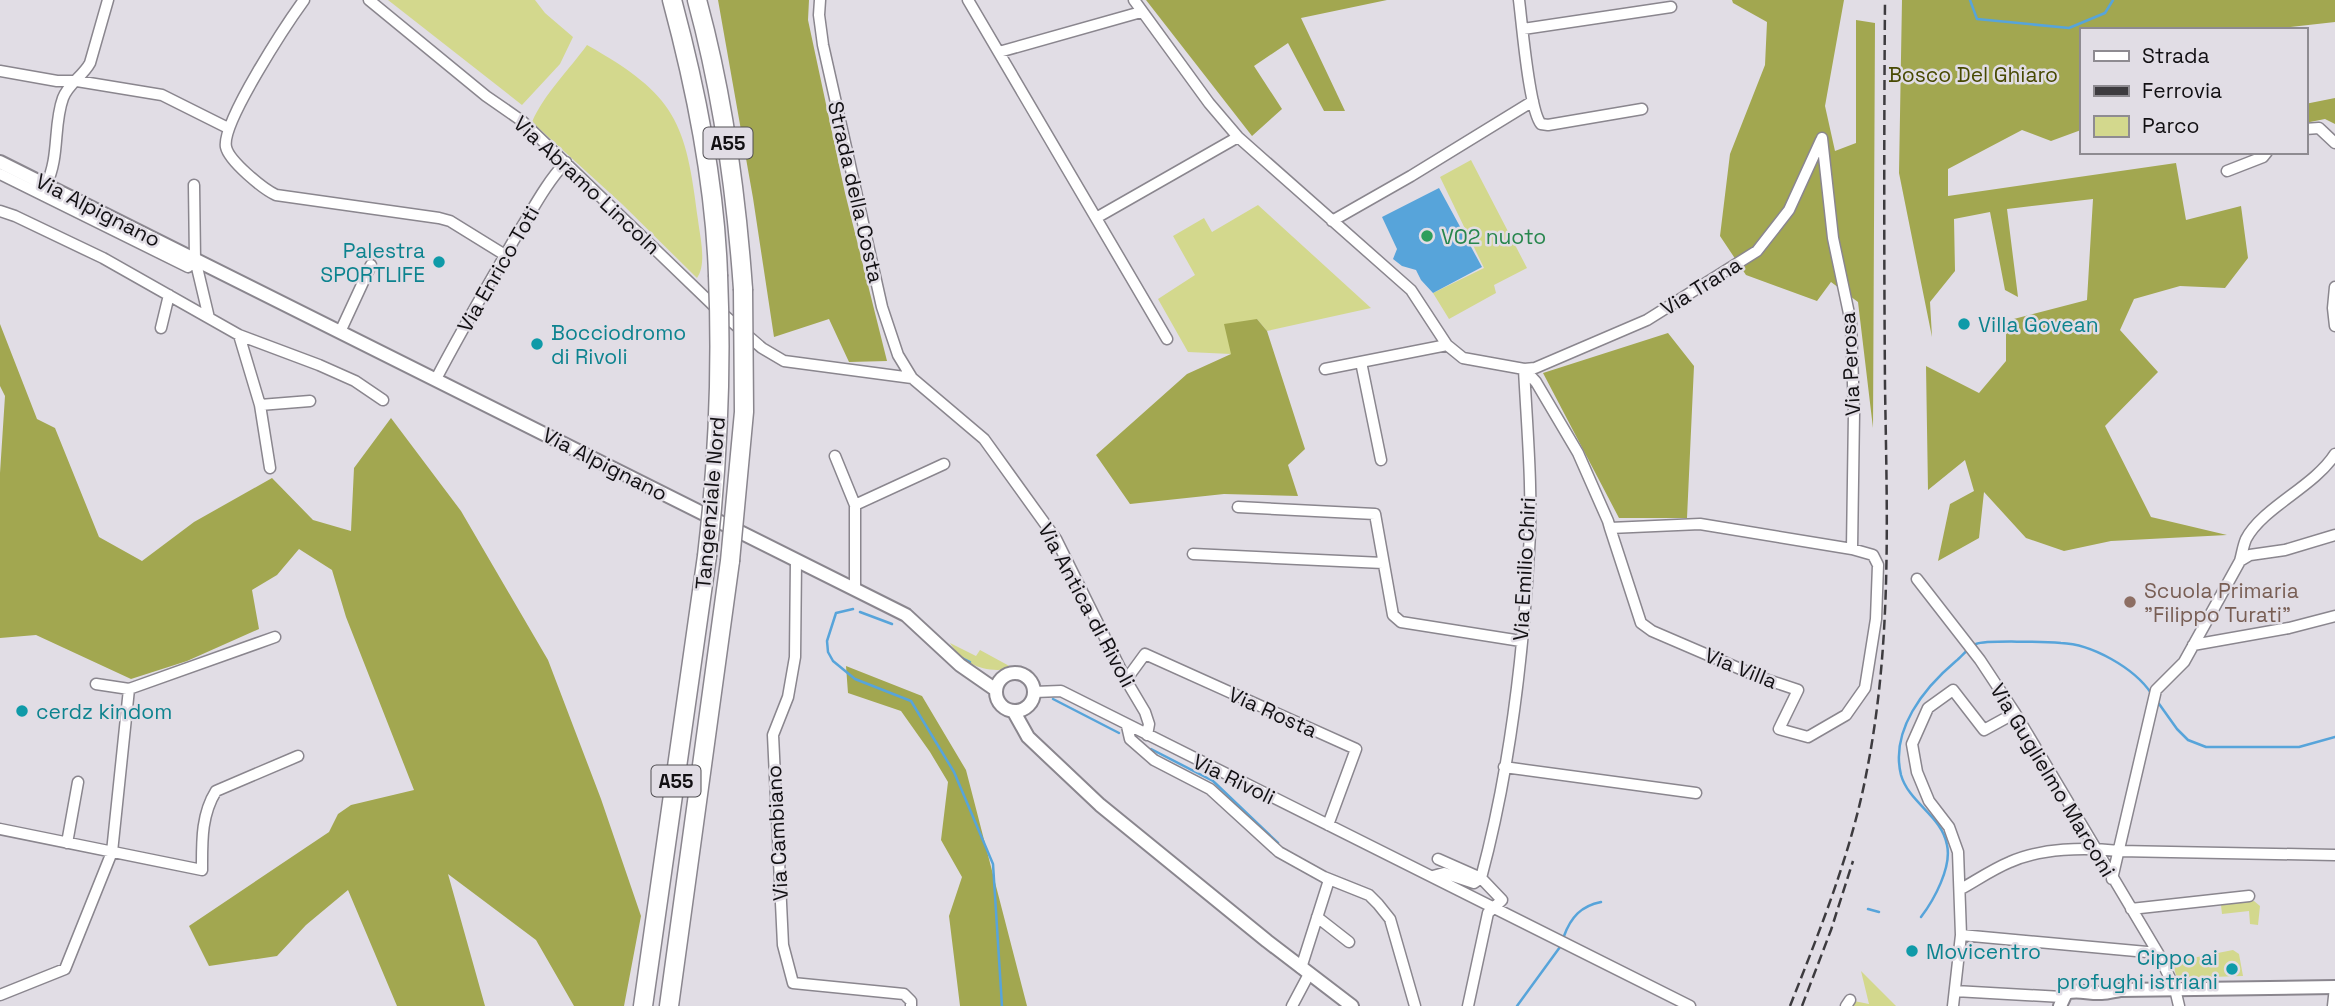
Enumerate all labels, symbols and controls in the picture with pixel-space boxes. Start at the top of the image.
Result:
legend [2080,28,2307,154]
text: Strada [2142,42,2209,69]
park label: Bosco Del Ghiaro [1888,61,2058,88]
text: Ferrovia [2142,77,2222,104]
street label: Strada della Costa [822,99,890,285]
street label: Via Abramo Lincoln [508,110,666,260]
text: Parco [2142,112,2200,139]
road number: A55 [704,127,752,158]
street label: Via Alpignano [31,167,165,253]
street label: Via Enrico Toti [451,201,545,337]
place label: VO2 nuoto [1441,223,1546,250]
marker: VO2 nuoto [1419,228,1435,244]
place label: Palestra SPORTLIFE [320,237,425,288]
street label: Via Trana [1656,251,1746,321]
marker: Palestra SPORTLIFE [431,254,447,270]
street label: Via Perosa [1834,311,1866,417]
place label: Villa Govean [1978,311,2099,338]
marker: Villa Govean [1956,316,1972,332]
place label: Bocciodromo di Rivoli [551,319,686,370]
marker: Bocciodromo di Rivoli [529,336,545,352]
street label: Tangenziale Nord [689,415,731,591]
street label: Via Alpignano [538,421,672,507]
street label: Via Emilio Chiri [1507,496,1541,642]
street label: Via Antica di Rivoli [1032,518,1142,692]
place label: Scuola Primaria "Filippo Turati" [2144,577,2299,628]
marker: Scuola Primaria "Filippo Turati" [2122,594,2138,610]
street label: Via Villa [1701,641,1781,695]
street label: Via Guglielmo Marconi [1984,678,2122,882]
street label: Via Rosta [1224,680,1322,744]
place label: cerdz kindom [36,698,172,725]
marker: cerdz kindom [14,703,30,719]
street label: Via Rivoli [1188,748,1280,810]
street label: Via Cambiano [760,764,794,902]
road number: A55 [652,766,700,796]
place label: Movicentro [1926,938,2041,965]
marker: Movicentro [1904,943,1920,959]
place label: Cippo ai profughi istriani [2057,944,2218,995]
marker: Cippo ai profughi istriani [2224,961,2240,977]

